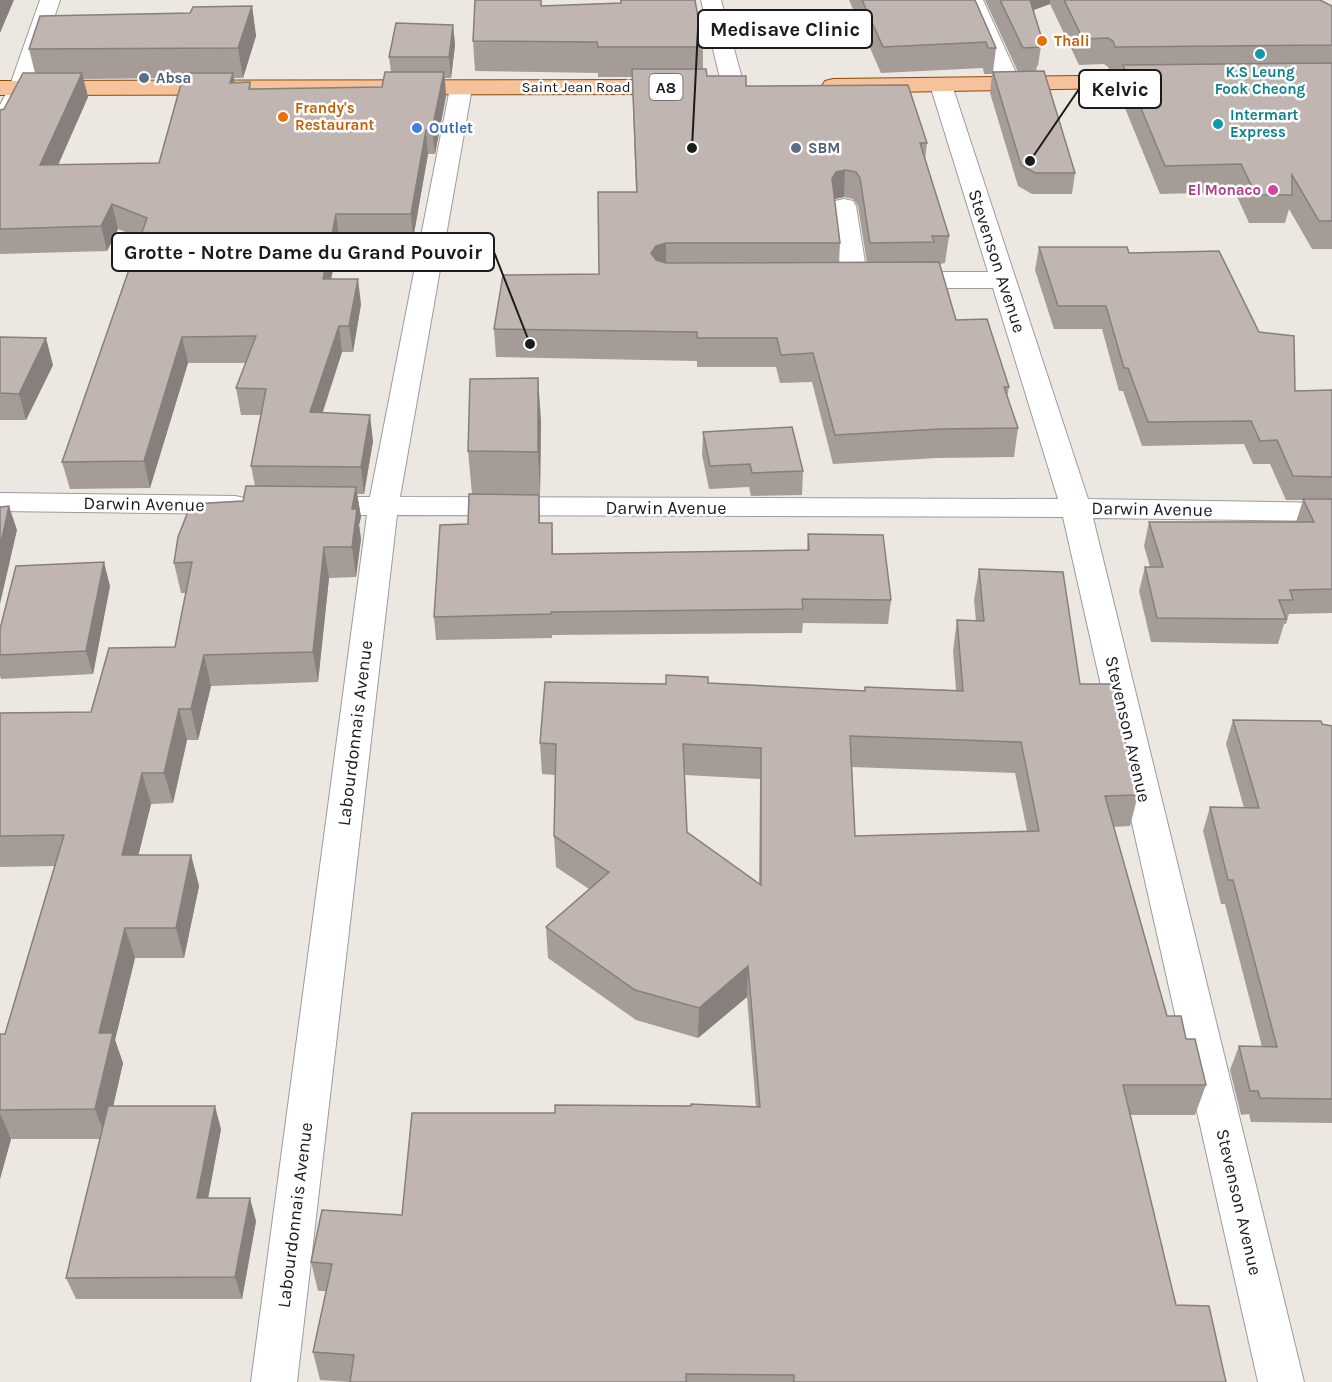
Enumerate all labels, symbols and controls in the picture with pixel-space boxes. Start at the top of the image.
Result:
callout: Medisave Clinic [698,10,872,48]
text: Medisave Clinic [710,18,860,41]
place label: Thali [1054,32,1090,50]
marker: Thali [1035,34,1049,48]
marker: K.S Leung Fook Cheong [1253,47,1267,61]
place label: K.S Leung Fook Cheong [1215,63,1306,98]
place label: Absa [156,69,191,87]
callout: Kelvic [1079,70,1161,108]
marker: Absa [137,71,151,85]
road number: A8 [650,74,682,100]
street label: Saint Jean Road [521,78,631,96]
text: Kelvic [1091,78,1149,101]
place label: Frandy's Restaurant [295,99,375,134]
place label: Intermart Express [1230,106,1299,141]
marker: Frandy's Restaurant [276,110,290,124]
marker: Intermart Express [1211,117,1225,131]
place label: Outlet [429,119,473,137]
marker: Outlet [410,121,424,135]
place label: SBM [808,139,840,157]
marker: SBM [789,141,803,155]
place label: El Monaco [1188,181,1261,199]
marker: El Monaco [1266,183,1280,197]
street label: Stevenson Avenue [963,186,1031,336]
callout: Grotte - Notre Dame du Grand Pouvoir [112,233,494,271]
text: Grotte - Notre Dame du Grand Pouvoir [124,241,482,264]
street label: Darwin Avenue [83,492,205,516]
street label: Darwin Avenue [605,497,727,519]
street label: Darwin Avenue [1091,497,1213,521]
street label: Labourdonnais Avenue [333,639,377,827]
street label: Stevenson Avenue [1100,654,1156,804]
street label: Labourdonnais Avenue [273,1121,317,1309]
street label: Stevenson Avenue [1211,1127,1267,1277]

